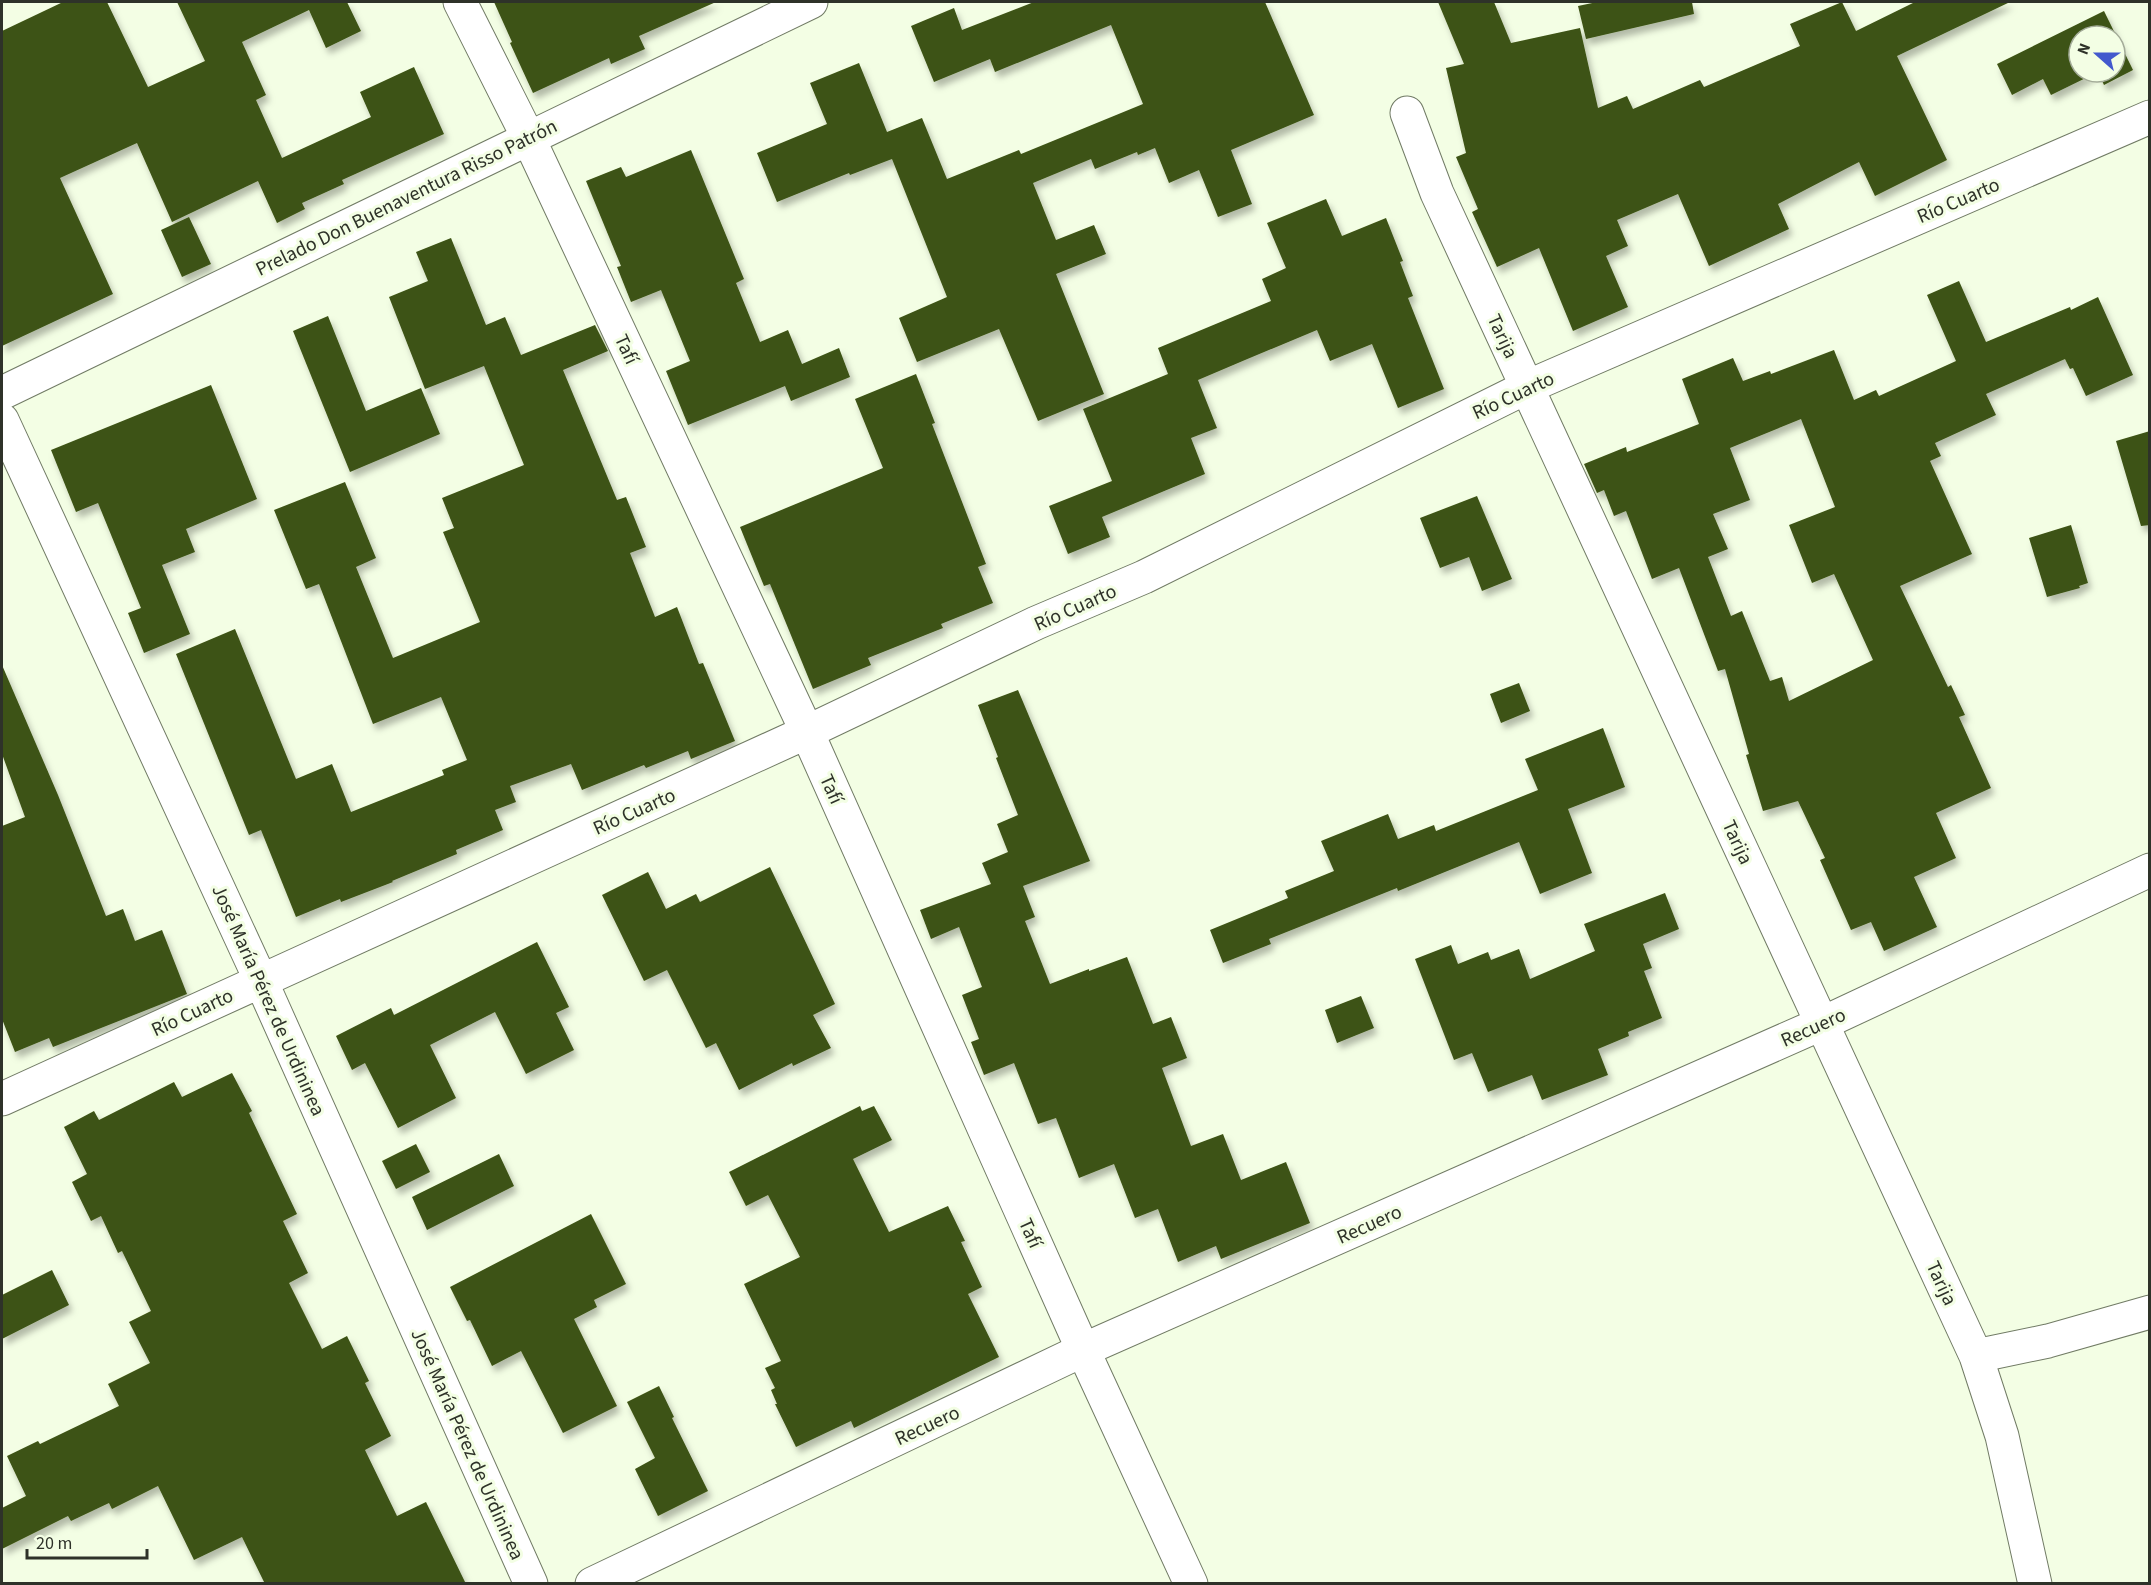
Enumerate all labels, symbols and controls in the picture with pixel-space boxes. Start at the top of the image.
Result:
north arrow [2067,24,2127,84]
text: N [2072,40,2096,58]
street label: Prelado Don Buenaventura Risso Patrón [251,112,562,283]
street label: Río Cuarto [1913,171,2004,231]
street label: Tarija [1480,310,1525,363]
street label: Tafí [607,330,646,370]
street label: Río Cuarto [1468,365,1559,427]
street label: Río Cuarto [1030,577,1121,639]
street label: Tafí [812,770,850,810]
street label: Río Cuarto [589,781,680,843]
street label: Tarija [1715,816,1760,869]
street label: José María Pérez de Urdininea [204,880,332,1120]
street label: Río Cuarto [147,982,238,1044]
street label: Recuero [1776,1001,1850,1055]
street label: Recuero [1332,1198,1406,1252]
street label: Tafí [1011,1214,1049,1254]
street label: Tarija [1919,1257,1964,1310]
street label: José María Pérez de Urdininea [403,1324,531,1564]
street label: Recuero [890,1399,964,1453]
scale bar [27,1522,147,1560]
text: 20 m [36,1531,72,1556]

